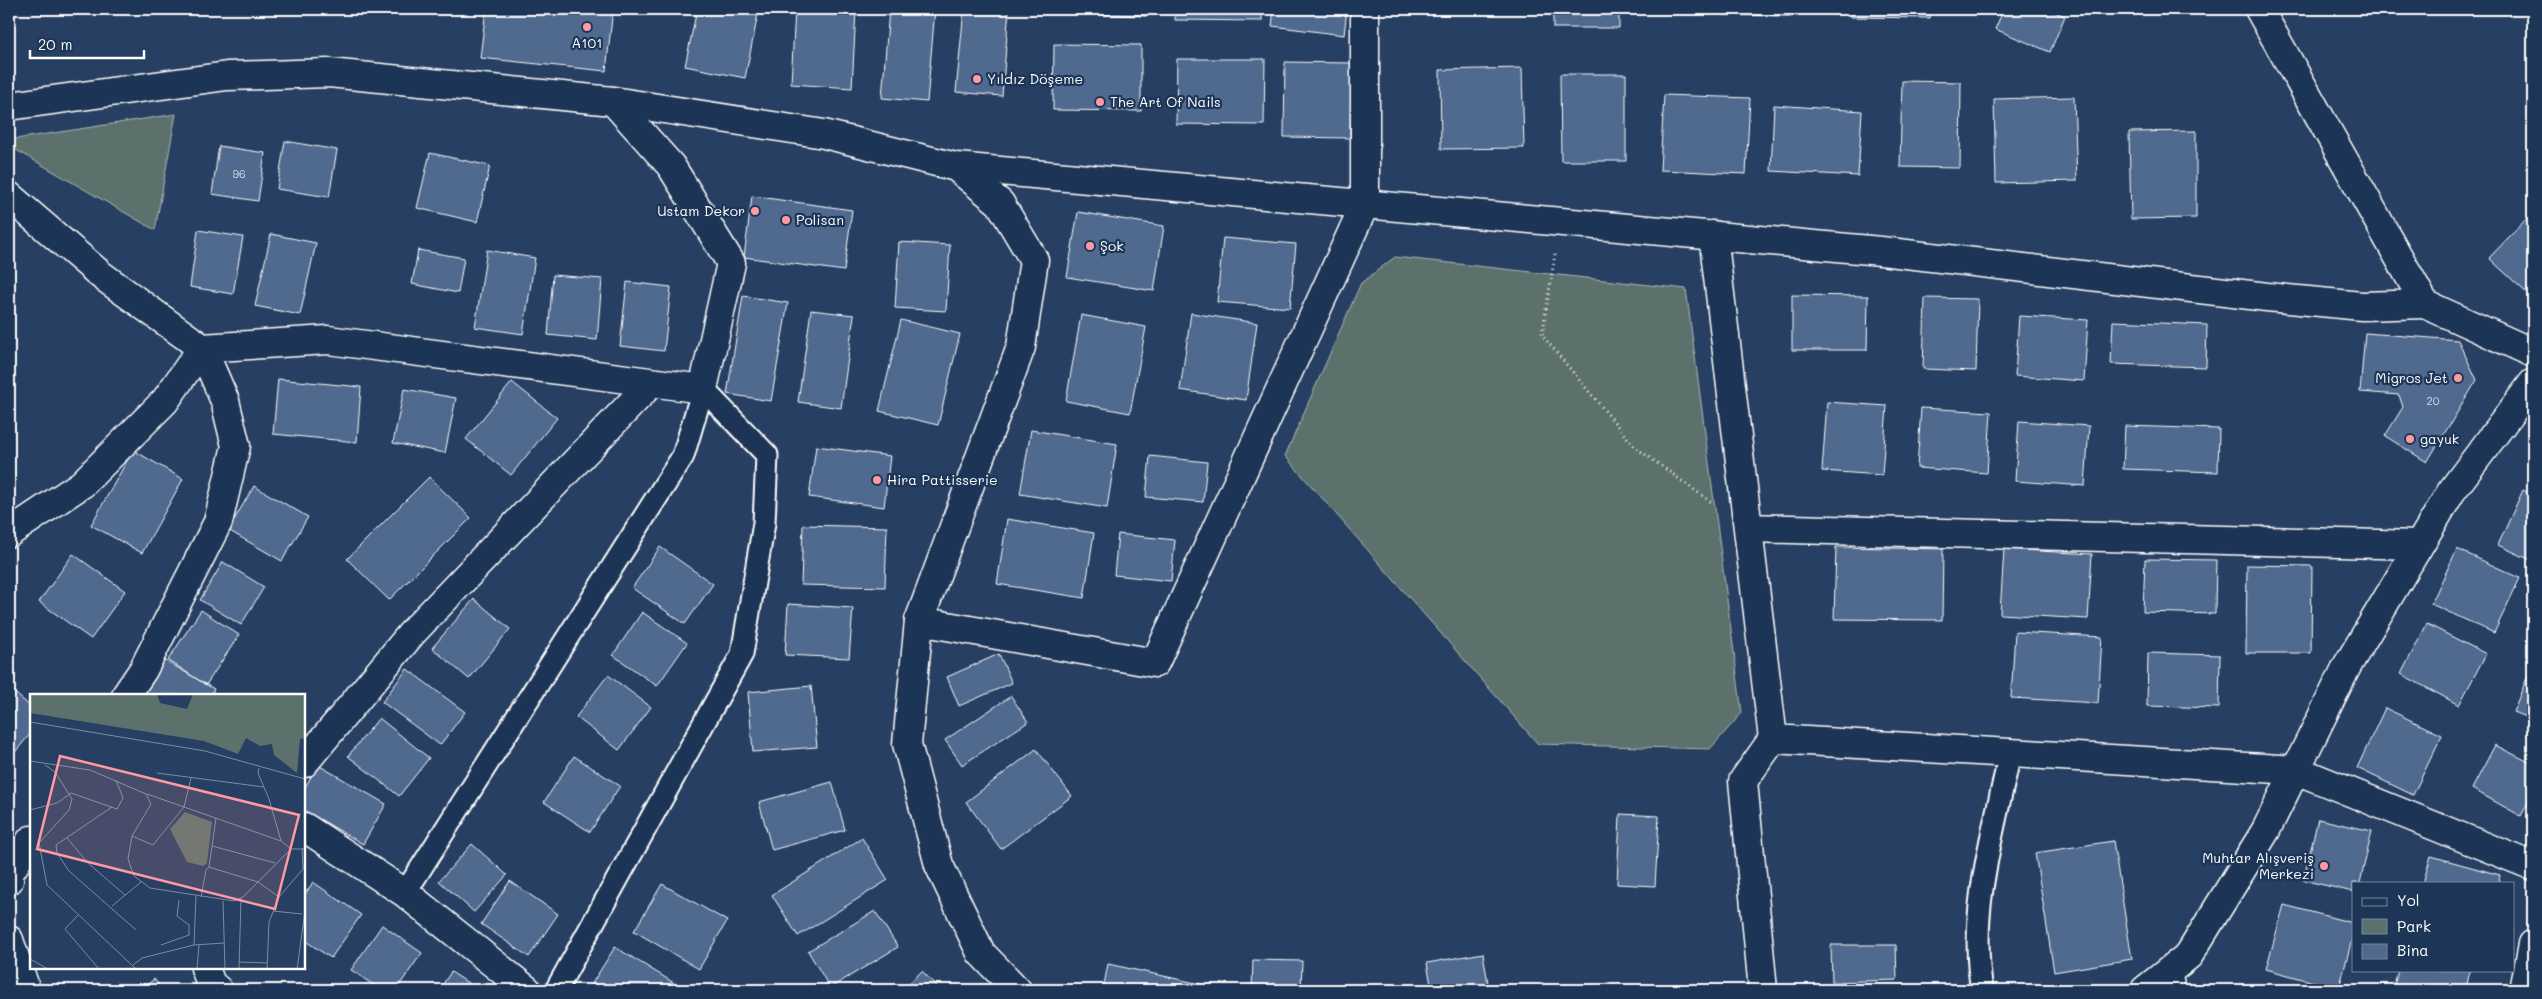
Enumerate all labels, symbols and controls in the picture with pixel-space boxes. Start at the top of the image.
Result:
marker: A101 [581,21,593,33]
scale bar [30,28,144,60]
place label: A101 [572,33,602,52]
text: 20 m [38,34,72,54]
place label: Yıldız Döşeme [987,69,1083,88]
marker: Yıldız Döşeme [971,73,983,85]
place label: The Art Of Nails [1110,92,1221,111]
marker: The Art Of Nails [1094,96,1106,108]
house number: 96 [232,166,246,181]
place label: Ustam Dekor [657,201,745,220]
marker: Ustam Dekor [749,205,761,217]
place label: Polisan [796,210,844,229]
marker: Polisan [780,214,792,226]
place label: Şok [1100,236,1124,255]
marker: Şok [1084,240,1096,252]
place label: Migros Jet [2375,368,2448,387]
marker: Migros Jet [2452,372,2464,384]
house number: 20 [2427,393,2440,408]
place label: gayuk [2420,429,2459,448]
marker: gayuk [2404,433,2416,445]
place label: Hira Pattisserie [887,470,998,489]
marker: Hira Pattisserie [871,474,883,486]
inset map [30,694,305,969]
place label: Muhtar Alışveriş Merkezi [2202,848,2314,883]
marker: Muhtar Alışveriş Merkezi [2318,860,2330,872]
legend [2352,882,2514,972]
text: Yol [2397,890,2420,910]
text: Park [2397,916,2431,936]
text: Bina [2397,940,2429,960]

